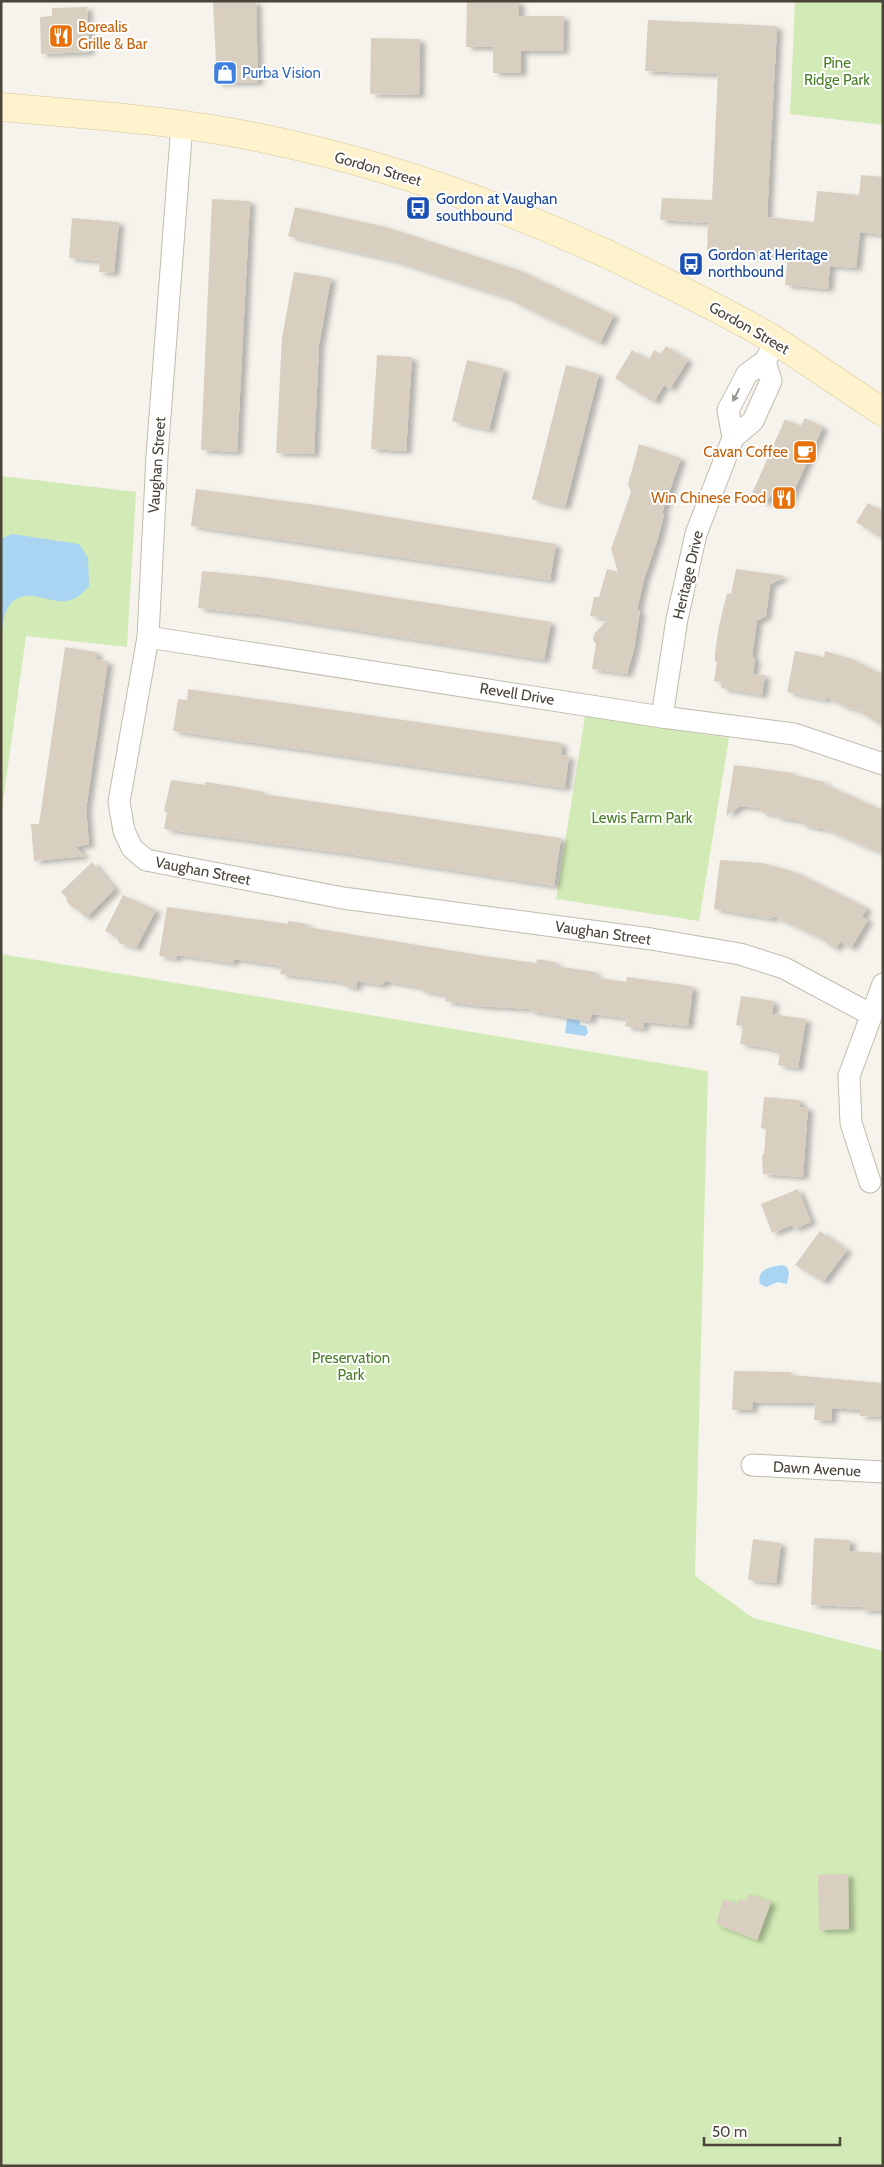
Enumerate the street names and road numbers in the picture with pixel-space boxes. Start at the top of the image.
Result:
street label: Gordon Street [332,148,424,190]
street label: Gordon Street [706,298,792,358]
street label: Vaughan Street [145,416,169,514]
street label: Heritage Drive [669,529,707,621]
street label: Revell Drive [478,679,556,709]
street label: Vaughan Street [154,853,252,889]
street label: Vaughan Street [554,917,652,949]
street label: Dawn Avenue [773,1458,862,1480]

